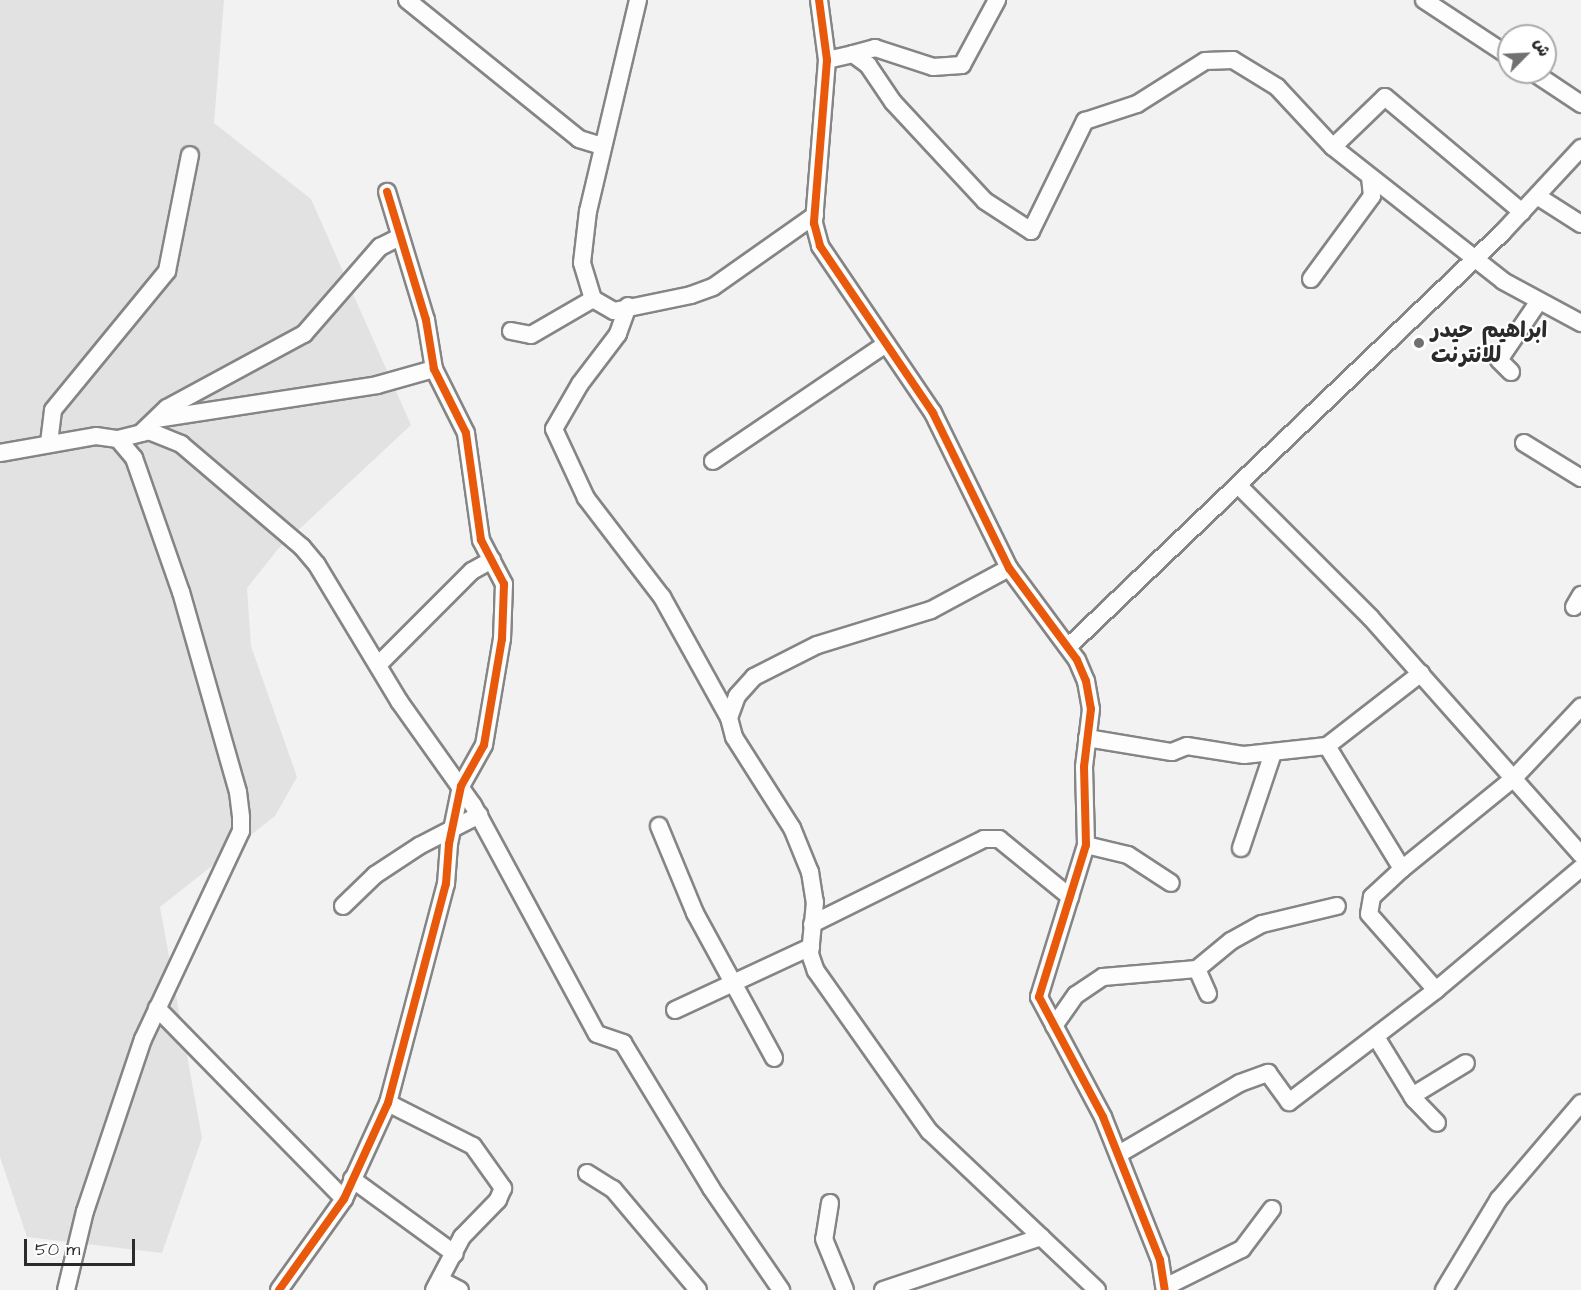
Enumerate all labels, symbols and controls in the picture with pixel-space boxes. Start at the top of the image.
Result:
north arrow [1497,24,1557,84]
text: ش [1528,35,1555,60]
place label: ابراهيم حيدر للانترنت [1431,317,1547,368]
marker: ابراهيم حيدر للانترنت [1412,336,1426,350]
scale bar [27,1227,138,1265]
text: 50 m [35,1237,80,1262]

